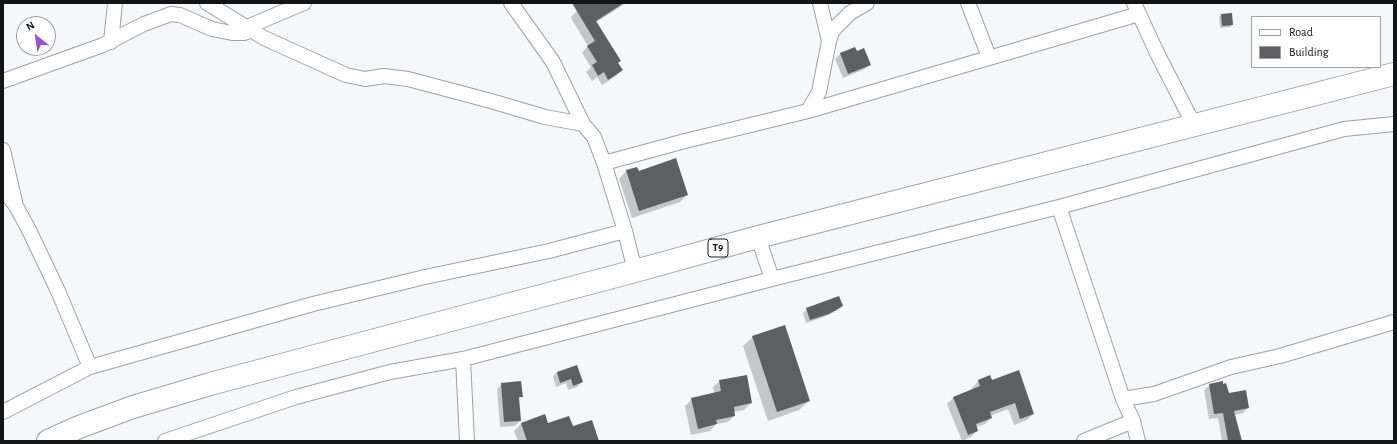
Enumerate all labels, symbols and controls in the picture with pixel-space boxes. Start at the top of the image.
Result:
north arrow [16,16,56,56]
legend [1251,16,1381,68]
text: N [24,19,36,33]
text: Road [1289,26,1313,38]
text: Building [1289,46,1329,58]
road number: T9 [708,239,728,257]

